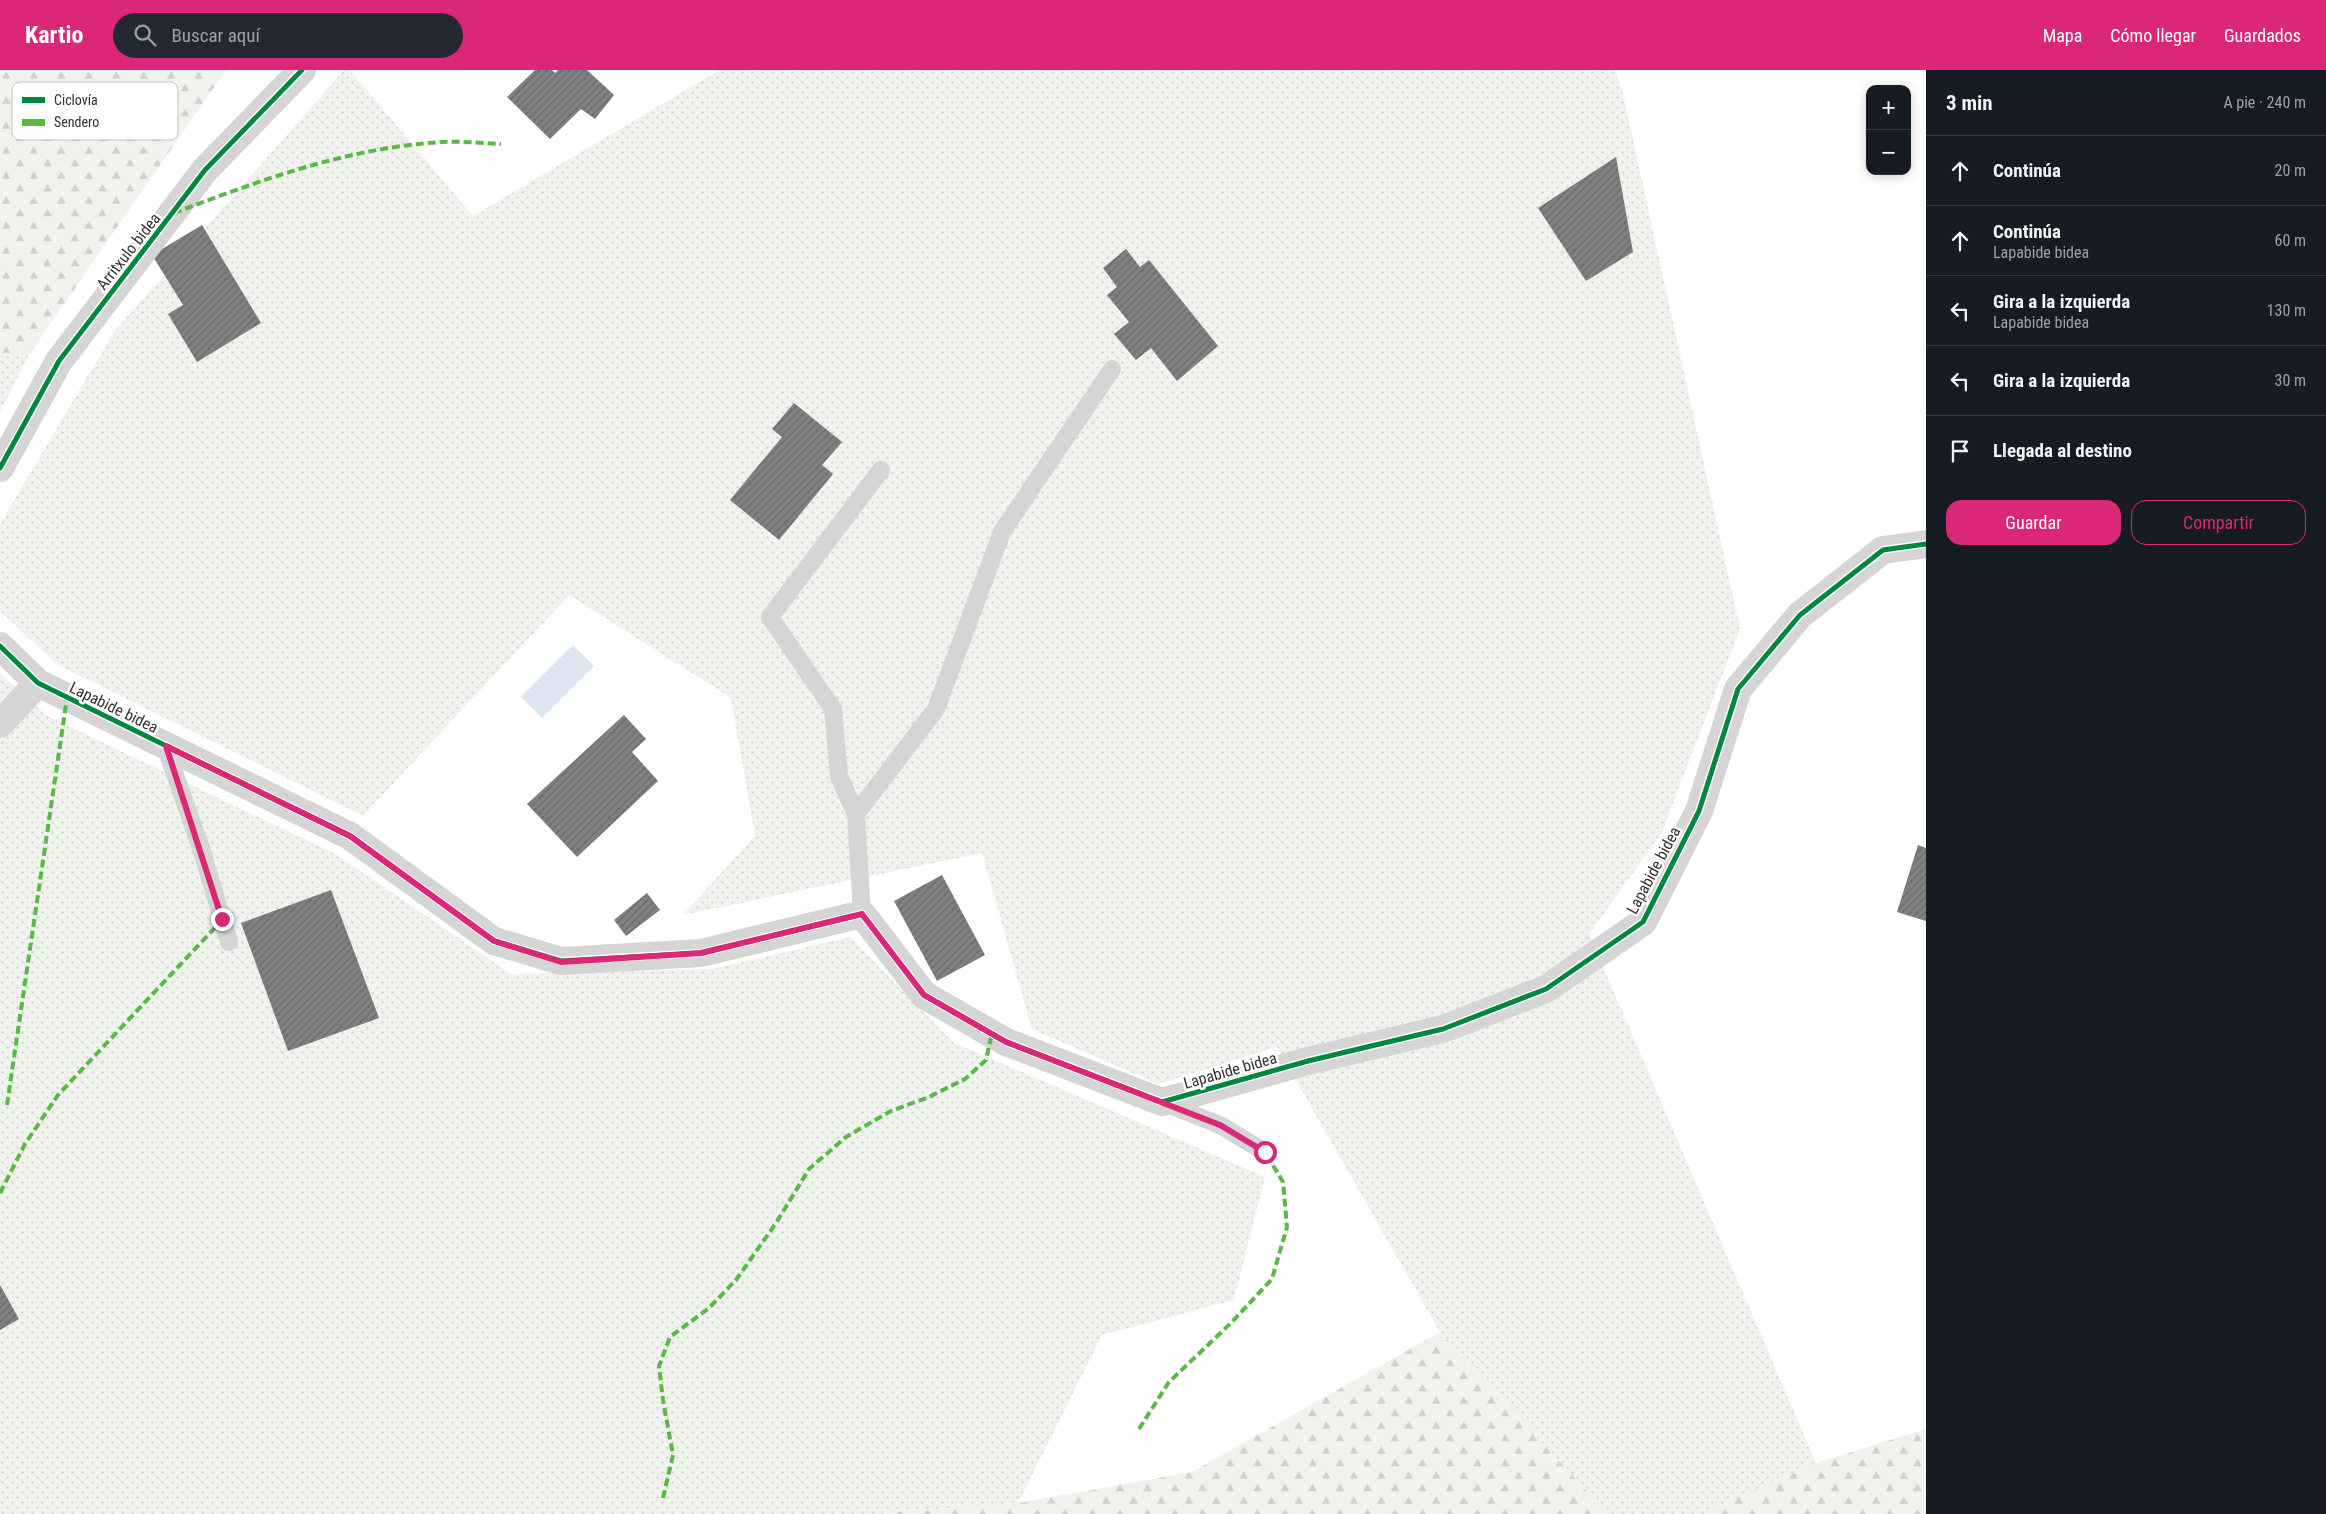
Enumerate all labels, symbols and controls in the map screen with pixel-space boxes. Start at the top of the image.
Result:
search box [113,13,463,58]
text: Kartio [25,21,83,49]
icon: search [131,21,159,49]
text: Buscar aquí [171,24,260,47]
text: Mapa [2043,25,2082,46]
text: Cómo llegar [2110,25,2196,46]
text: Guardados [2224,25,2301,46]
legend [12,82,178,140]
map controls [1866,85,1911,175]
button: + [1866,85,1911,130]
text: 3 min [1946,91,1993,115]
text: Ciclovía [54,92,98,108]
text: A pie · 240 m [2223,93,2306,112]
text: Sendero [54,114,99,130]
button: − [1866,130,1911,175]
icon: ahead [1946,157,1974,185]
text: Continúa [1993,159,2061,182]
text: 20 m [2274,161,2306,180]
street label: Arritxulo bidea [93,209,164,293]
text: Continúa [1993,220,2061,243]
icon: ahead [1946,227,1974,255]
text: 60 m [2274,231,2306,250]
text: Lapabide bidea [1993,243,2089,262]
text: Gira a la izquierda [1993,290,2130,313]
icon: left [1946,297,1974,325]
text: 130 m [2267,301,2306,320]
text: Lapabide bidea [1993,313,2089,332]
icon: left [1946,367,1974,395]
text: Gira a la izquierda [1993,369,2130,392]
text: 30 m [2274,371,2306,390]
icon: arrive [1946,437,1974,465]
text: Llegada al destino [1993,439,2132,462]
button: Guardar [1946,500,2121,545]
button: Compartir [2131,500,2306,545]
street label: Lapabide bidea [66,678,161,737]
street label: Lapabide bidea [1622,823,1684,917]
route end [211,908,234,931]
street label: Lapabide bidea [1181,1048,1279,1093]
route start [1254,1141,1277,1164]

